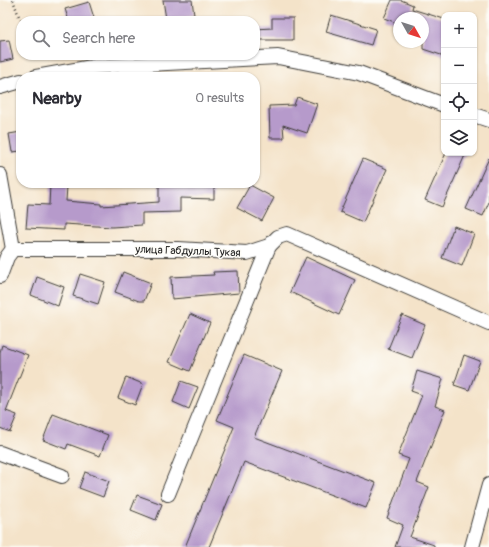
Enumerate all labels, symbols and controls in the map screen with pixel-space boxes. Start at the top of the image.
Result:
north arrow [393,12,429,48]
map controls [441,12,477,156]
button: + [441,12,477,48]
search box [16,16,260,60]
icon: search [30,27,52,49]
text: Search here [62,29,135,48]
button: − [441,48,477,84]
button: locate [441,84,477,120]
text: Nearby [32,88,81,109]
text: 0 results [195,90,244,106]
button: layers [441,120,477,156]
street label: улица Габдуллы Тукая [134,243,241,259]

